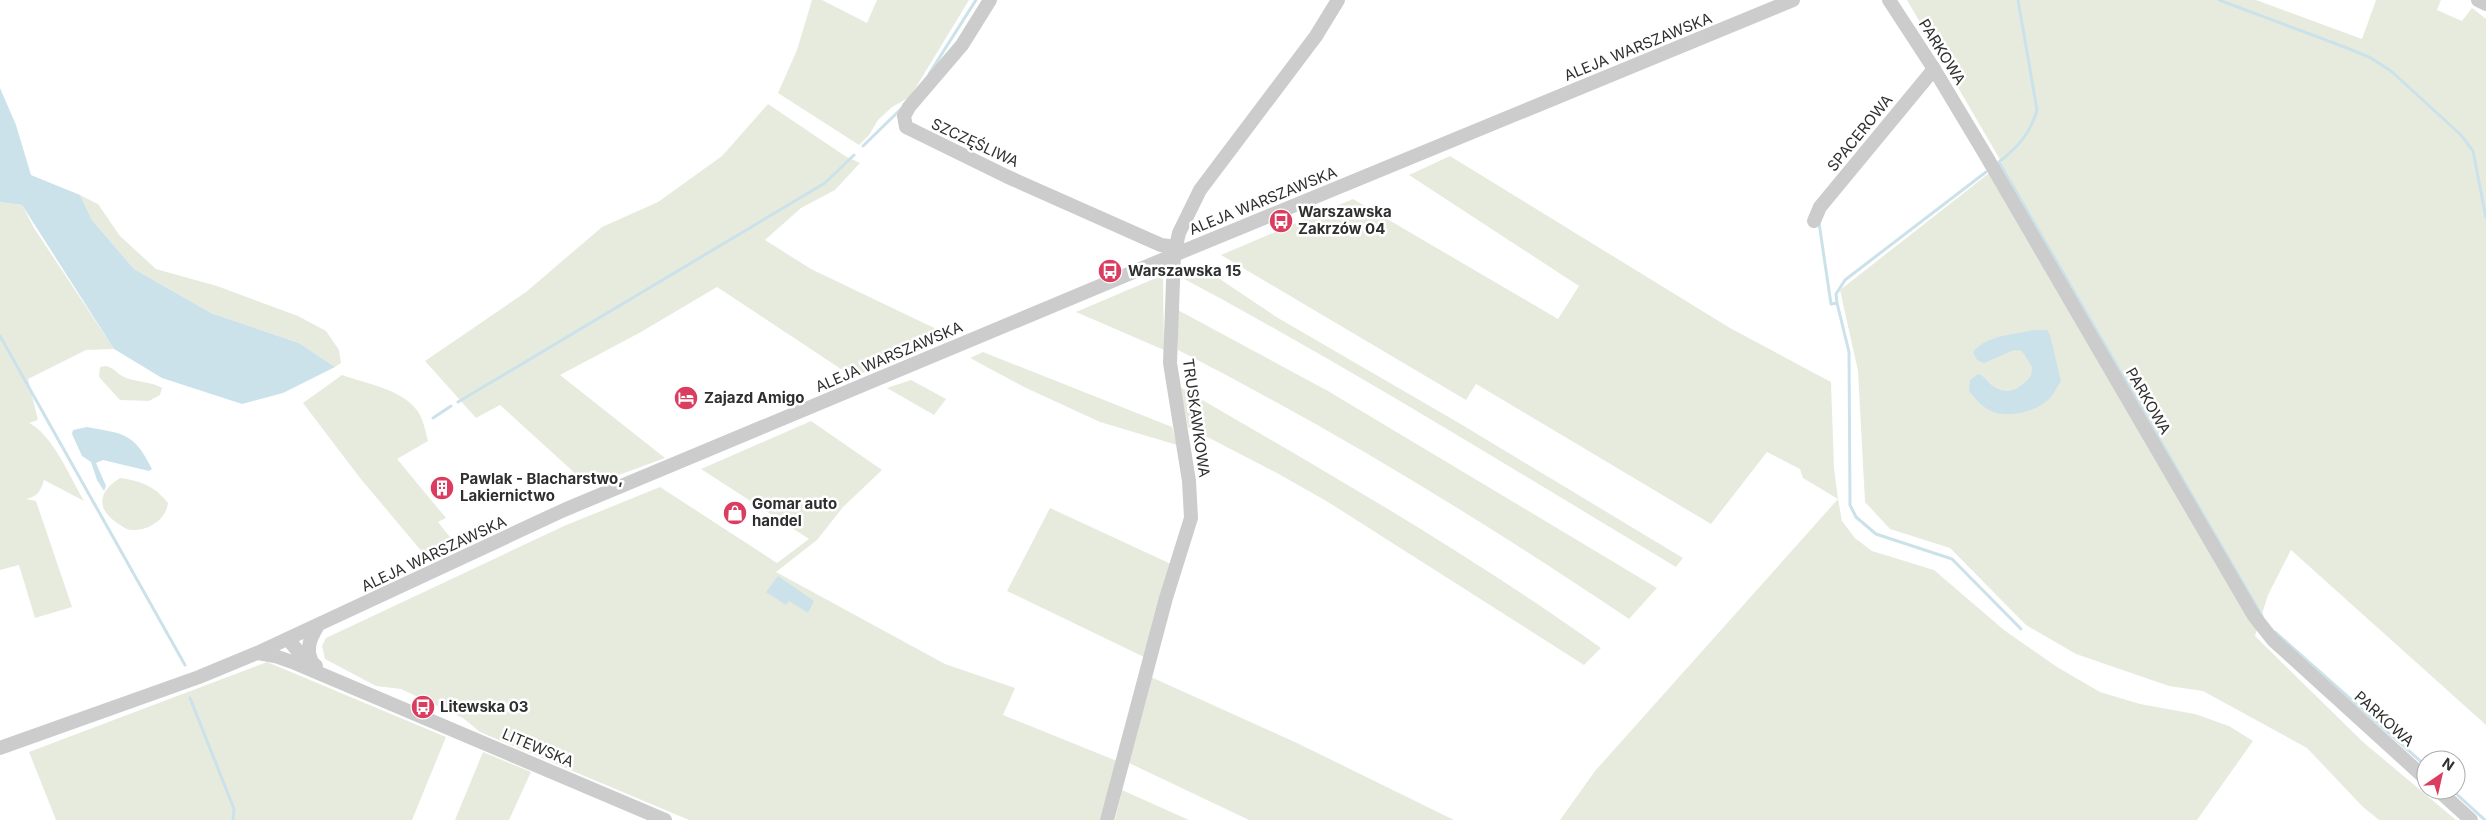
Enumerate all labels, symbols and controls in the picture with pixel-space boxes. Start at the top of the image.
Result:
street label: ALEJA WARSZAWSKA [1561,8,1715,85]
street label: PARKOWA [1915,15,1970,88]
street label: SPACEROWA [1823,90,1896,175]
street label: SZCZĘŚLIWA [928,114,1022,171]
street label: ALEJA WARSZAWSKA [1186,162,1340,239]
place label: Warszawska Zakrzów 04 [1298,202,1392,238]
bus stop icon: Warszawska Zakrzów 04 [1268,208,1294,234]
bus stop icon: Warszawska 15 [1097,258,1123,284]
place label: Warszawska 15 [1128,261,1241,280]
street label: ALEJA WARSZAWSKA [812,317,965,396]
street label: TRUSKAWKOWA [1179,357,1214,479]
street label: PARKOWA [2122,364,2175,437]
hotel icon: Zajazd Amigo [673,385,699,411]
place label: Zajazd Amigo [704,388,804,407]
place label: Pawlak - Blacharstwo, Lakiernictwo [460,469,623,505]
building icon: Pawlak - Blacharstwo, Lakiernictwo [429,475,455,501]
place label: Gomar auto handel [752,494,837,530]
shop icon: Gomar auto handel [722,500,748,526]
street label: ALEJA WARSZAWSKA [358,512,509,596]
street label: PARKOWA [2351,687,2418,750]
bus stop icon: Litewska 03 [410,694,436,720]
place label: Litewska 03 [440,697,529,716]
street label: LITEWSKA [499,724,577,771]
north arrow [2416,750,2466,800]
text: N [2439,754,2458,774]

